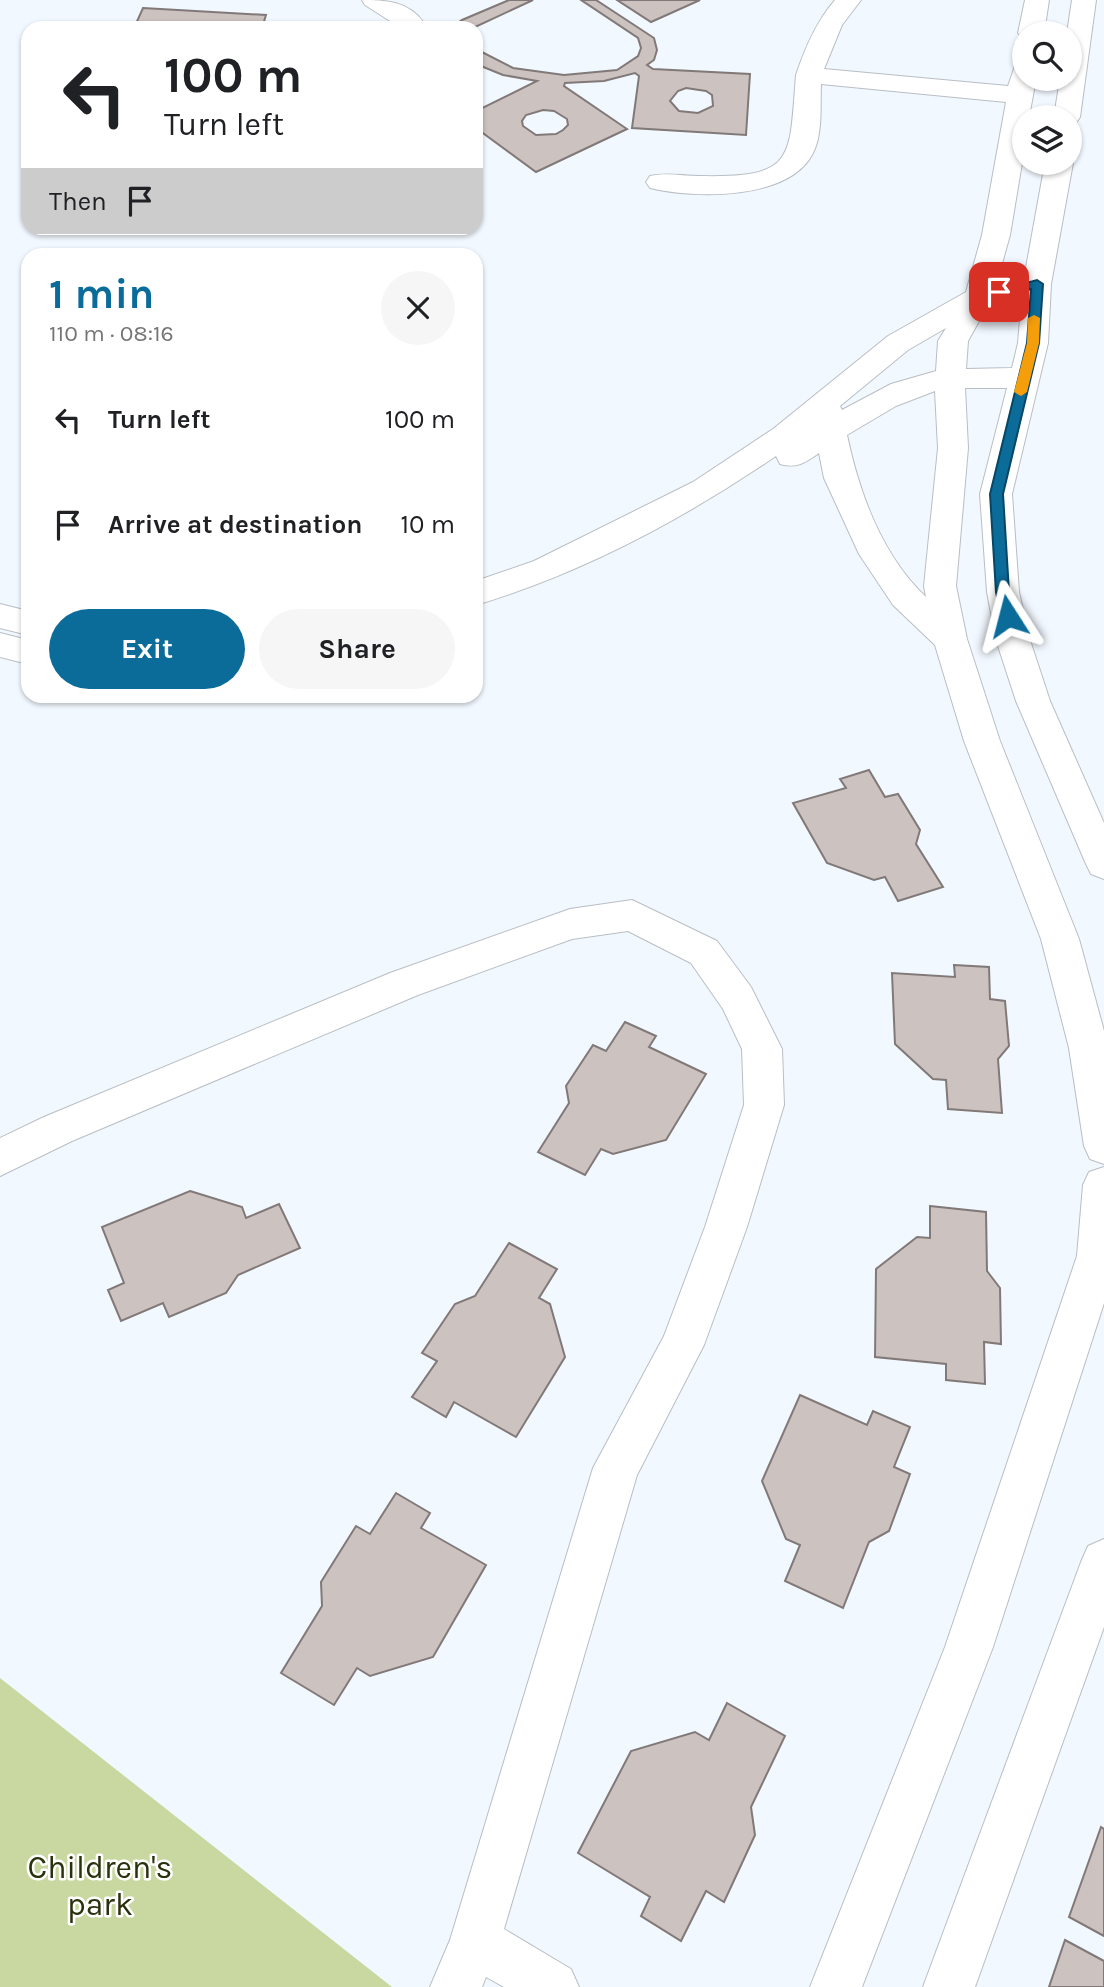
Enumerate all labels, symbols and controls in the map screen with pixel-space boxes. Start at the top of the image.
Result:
map controls [1012,21,1082,175]
button: search [1012,21,1082,91]
text: 100 m [164,47,302,104]
icon: left [49,49,140,140]
button: layers [1012,105,1082,175]
text: Turn left [164,106,284,143]
icon: arrive [121,182,159,220]
text: Then [49,186,107,217]
pin [969,262,1029,322]
text: 1 min [49,269,154,319]
button: close [381,271,455,345]
icon: arrive [980,273,1018,311]
text: 110 m · 08:16 [49,320,174,347]
icon: left [49,401,87,439]
text: Turn left [108,404,210,435]
text: 100 m [385,404,455,435]
icon: arrive [49,506,87,544]
text: Arrive at destination [108,509,362,540]
text: 10 m [400,509,455,540]
position arrow [971,579,1045,653]
button: Exit [49,609,245,689]
button: Share [259,609,455,689]
park label: Children's park [28,1849,172,1923]

